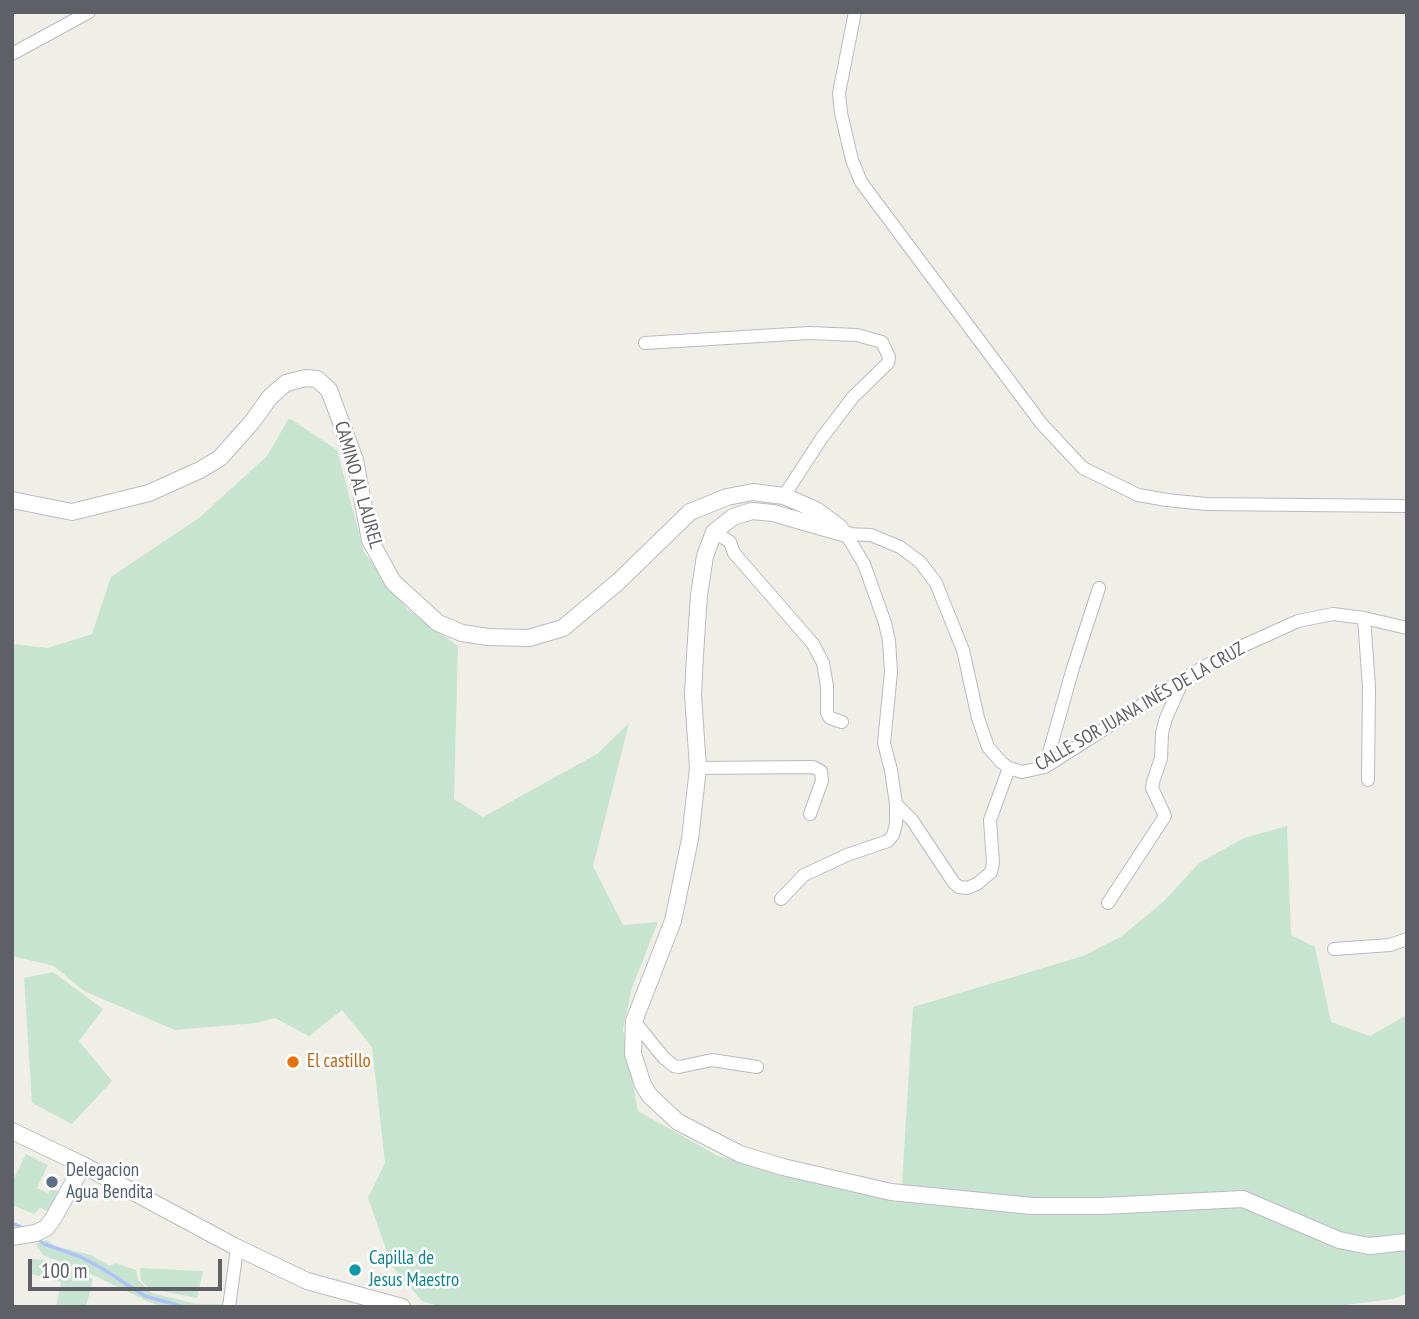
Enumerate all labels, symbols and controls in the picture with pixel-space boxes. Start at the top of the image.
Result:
street label: CAMINO AL LAUREL [329,419,387,551]
street label: CALLE SOR JUANA INÉS DE LA CRUZ [1031,638,1249,776]
place label: El castillo [307,1051,371,1073]
marker: El castillo [285,1054,301,1070]
place label: Delegacion Agua Bendita [66,1160,153,1204]
marker: Delegacion Agua Bendita [44,1174,60,1190]
scale bar [32,1246,226,1290]
place label: Capilla de Jesus Maestro [369,1248,459,1292]
text: 100 m [41,1257,87,1284]
marker: Capilla de Jesus Maestro [347,1262,363,1278]

